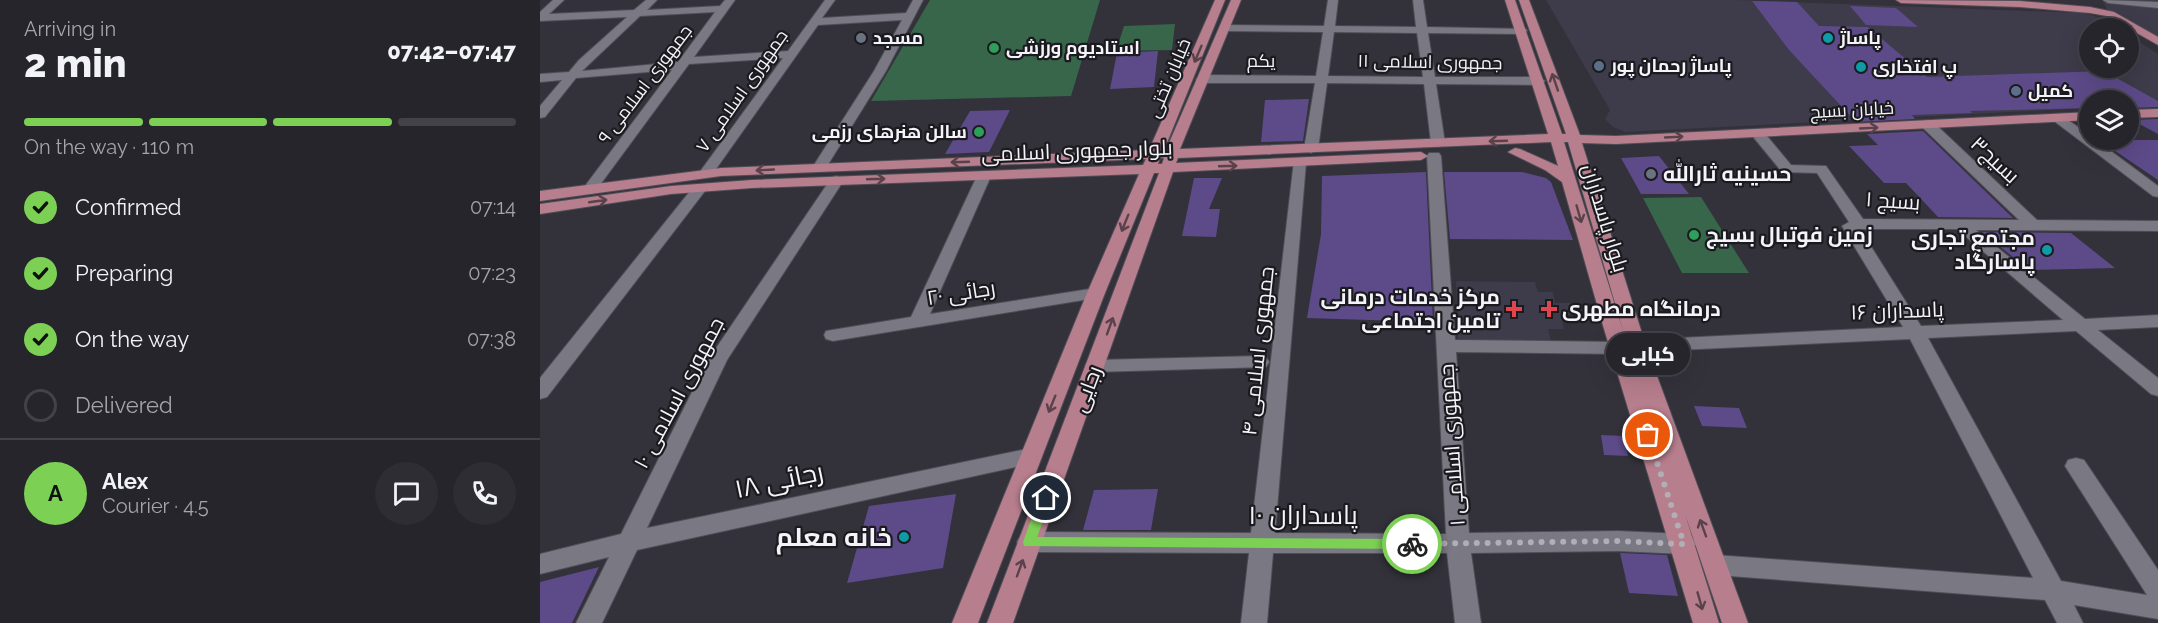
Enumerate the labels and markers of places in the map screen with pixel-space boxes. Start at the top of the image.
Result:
place label: مسجد [873,27,923,48]
place label: پاساژ [1839,27,1881,50]
marker: مسجد [854,31,868,45]
marker: پاساژ [1821,31,1835,45]
place label: استادیوم ورزشی [1006,37,1140,60]
marker: استادیوم ورزشی [987,41,1001,55]
place label: پاساژ رحمان پور [1610,55,1732,78]
place label: پ افتخاری [1873,56,1957,79]
marker: پاساژ رحمان پور [1592,59,1606,73]
marker: پ افتخاری [1854,60,1868,74]
place label: کمیل [2028,80,2073,102]
marker: کمیل [2009,84,2023,98]
place label: سالن هنرهای رزمی [812,121,967,143]
marker: سالن هنرهای رزمی [972,125,986,139]
place label: حسینیه ثارالله [1663,159,1791,186]
marker: حسینیه ثارالله [1644,167,1658,181]
place label: زمین فوتبال بسیج [1706,222,1873,249]
place label: مجتمع تجاری پاسارگاد [1911,225,2035,277]
marker: زمین فوتبال بسیج [1687,228,1701,242]
marker: مجتمع تجاری پاسارگاد [2040,243,2054,257]
place label: مرکز خدمات درمانی تامین اجتماعی [1320,284,1501,333]
place label: درمانگاه مطهری [1562,296,1721,322]
marker: مرکز خدمات درمانی تامین اجتماعی [1505,300,1523,318]
marker: درمانگاه مطهری [1540,300,1558,318]
callout: کبابی [1606,333,1690,375]
pin [1622,409,1673,460]
pin [1020,472,1071,523]
place label: خانه معلم [776,522,892,555]
marker: خانه معلم [897,530,911,544]

